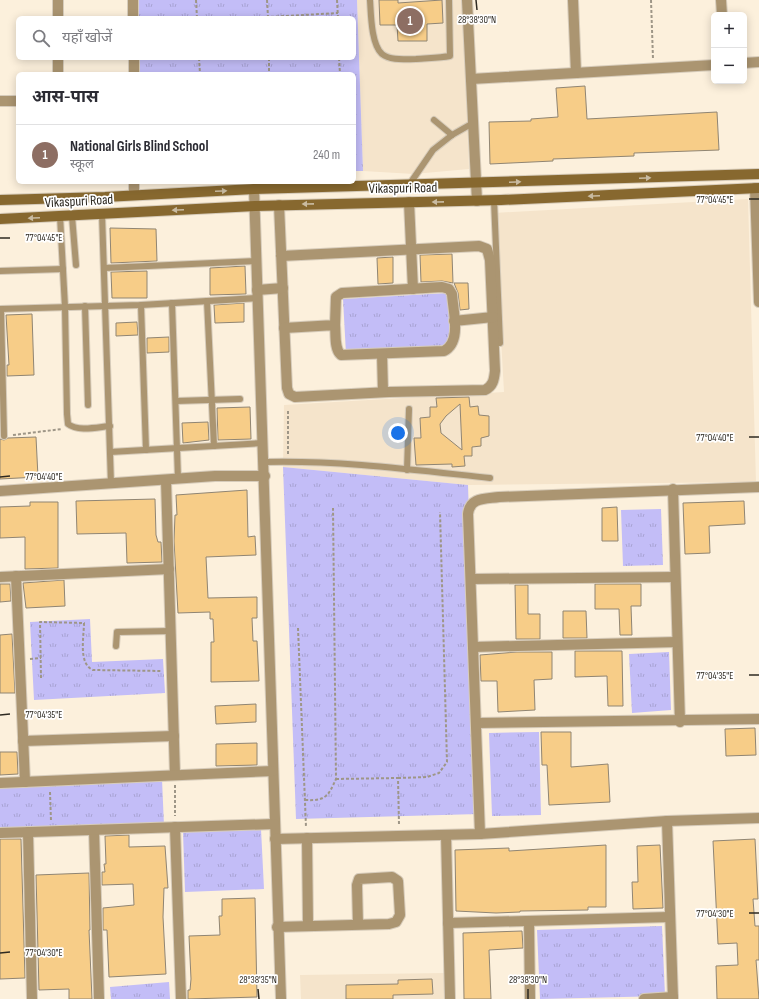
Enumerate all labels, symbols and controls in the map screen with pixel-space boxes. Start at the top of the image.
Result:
pin: 1 [397,6,423,36]
map controls [711,12,747,84]
button: + [711,12,747,48]
text: 28°38'30"N [458,14,496,26]
search box [16,16,356,60]
icon: search [30,27,52,49]
text: यहाँ खोजें [62,28,112,47]
button: − [711,48,747,84]
text: आस-पास [32,87,99,107]
text: National Girls Blind School [70,137,208,156]
text: 1 [42,147,48,163]
text: 240 m [313,147,340,163]
text: स्कूल [70,156,94,172]
one-way arrow [639,174,651,181]
one-way arrow [509,178,521,185]
street label: Vikaspuri Road [369,179,438,197]
one-way arrow [215,187,227,194]
street label: Vikaspuri Road [44,191,114,211]
one-way arrow [587,193,600,199]
text: 77°04'45"E [697,194,733,206]
one-way arrow [432,198,444,205]
one-way arrow [302,201,314,208]
one-way arrow [172,206,184,213]
one-way arrow [28,214,40,221]
text: 77°04'45"E [26,232,62,244]
your location [388,423,408,443]
text: 77°04'40"E [696,432,734,444]
text: 77°04'40"E [25,471,63,483]
text: 77°04'35"E [697,670,733,682]
text: 77°04'35"E [26,709,62,721]
text: 77°04'30"E [696,908,734,920]
text: 77°04'30"E [25,947,63,959]
text: 28°38'35"N [239,974,277,986]
text: 28°38'30"N [509,974,547,986]

